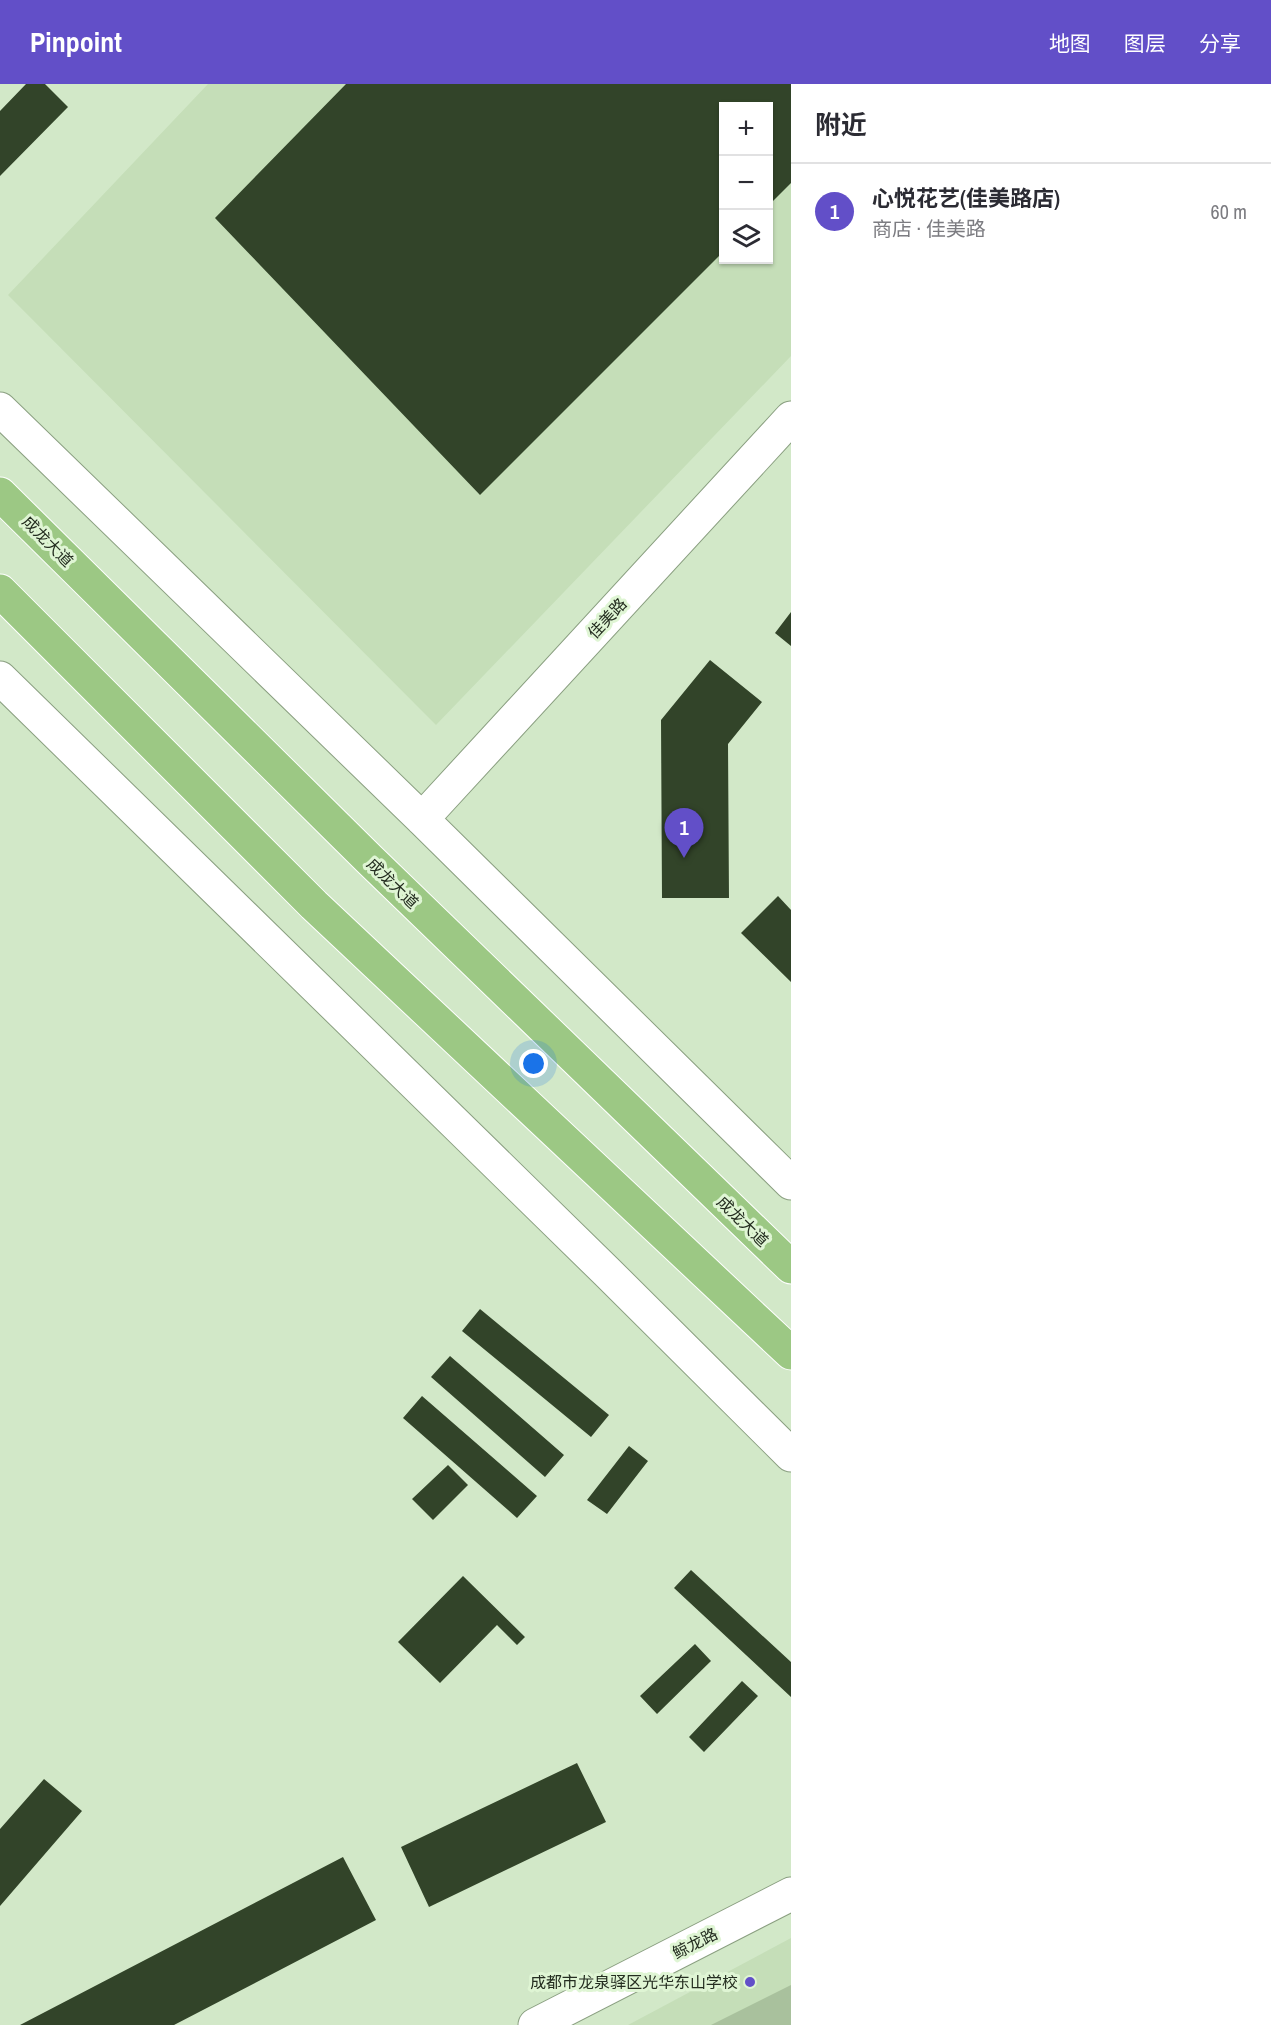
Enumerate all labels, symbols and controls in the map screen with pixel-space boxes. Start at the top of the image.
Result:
text: Pinpoint [30,23,122,61]
text: 地图 [1049,29,1091,58]
text: 图层 [1124,29,1166,58]
text: 分享 [1199,29,1241,58]
map controls [719,102,773,264]
button: + [719,102,773,156]
text: 附近 [815,107,867,142]
button: − [719,156,773,210]
text: 心悦花艺(佳美路店) [872,183,1060,213]
text: 1 [830,198,839,225]
text: 60 m [1211,198,1247,225]
button: layers [719,210,773,264]
text: 商店 · 佳美路 [872,215,986,242]
street label: 成龙大道 [18,511,78,571]
street label: 佳美路 [583,593,631,643]
pin: 1 [664,808,704,858]
street label: 成龙大道 [362,853,424,913]
your location [519,1049,548,1078]
street label: 成龙大道 [712,1191,774,1251]
street label: 鲸龙路 [669,1922,721,1964]
place label: 成都市龙泉驿区光华东山学校 [530,1971,738,1993]
marker: 成都市龙泉驿区光华东山学校 [743,1975,757,1989]

